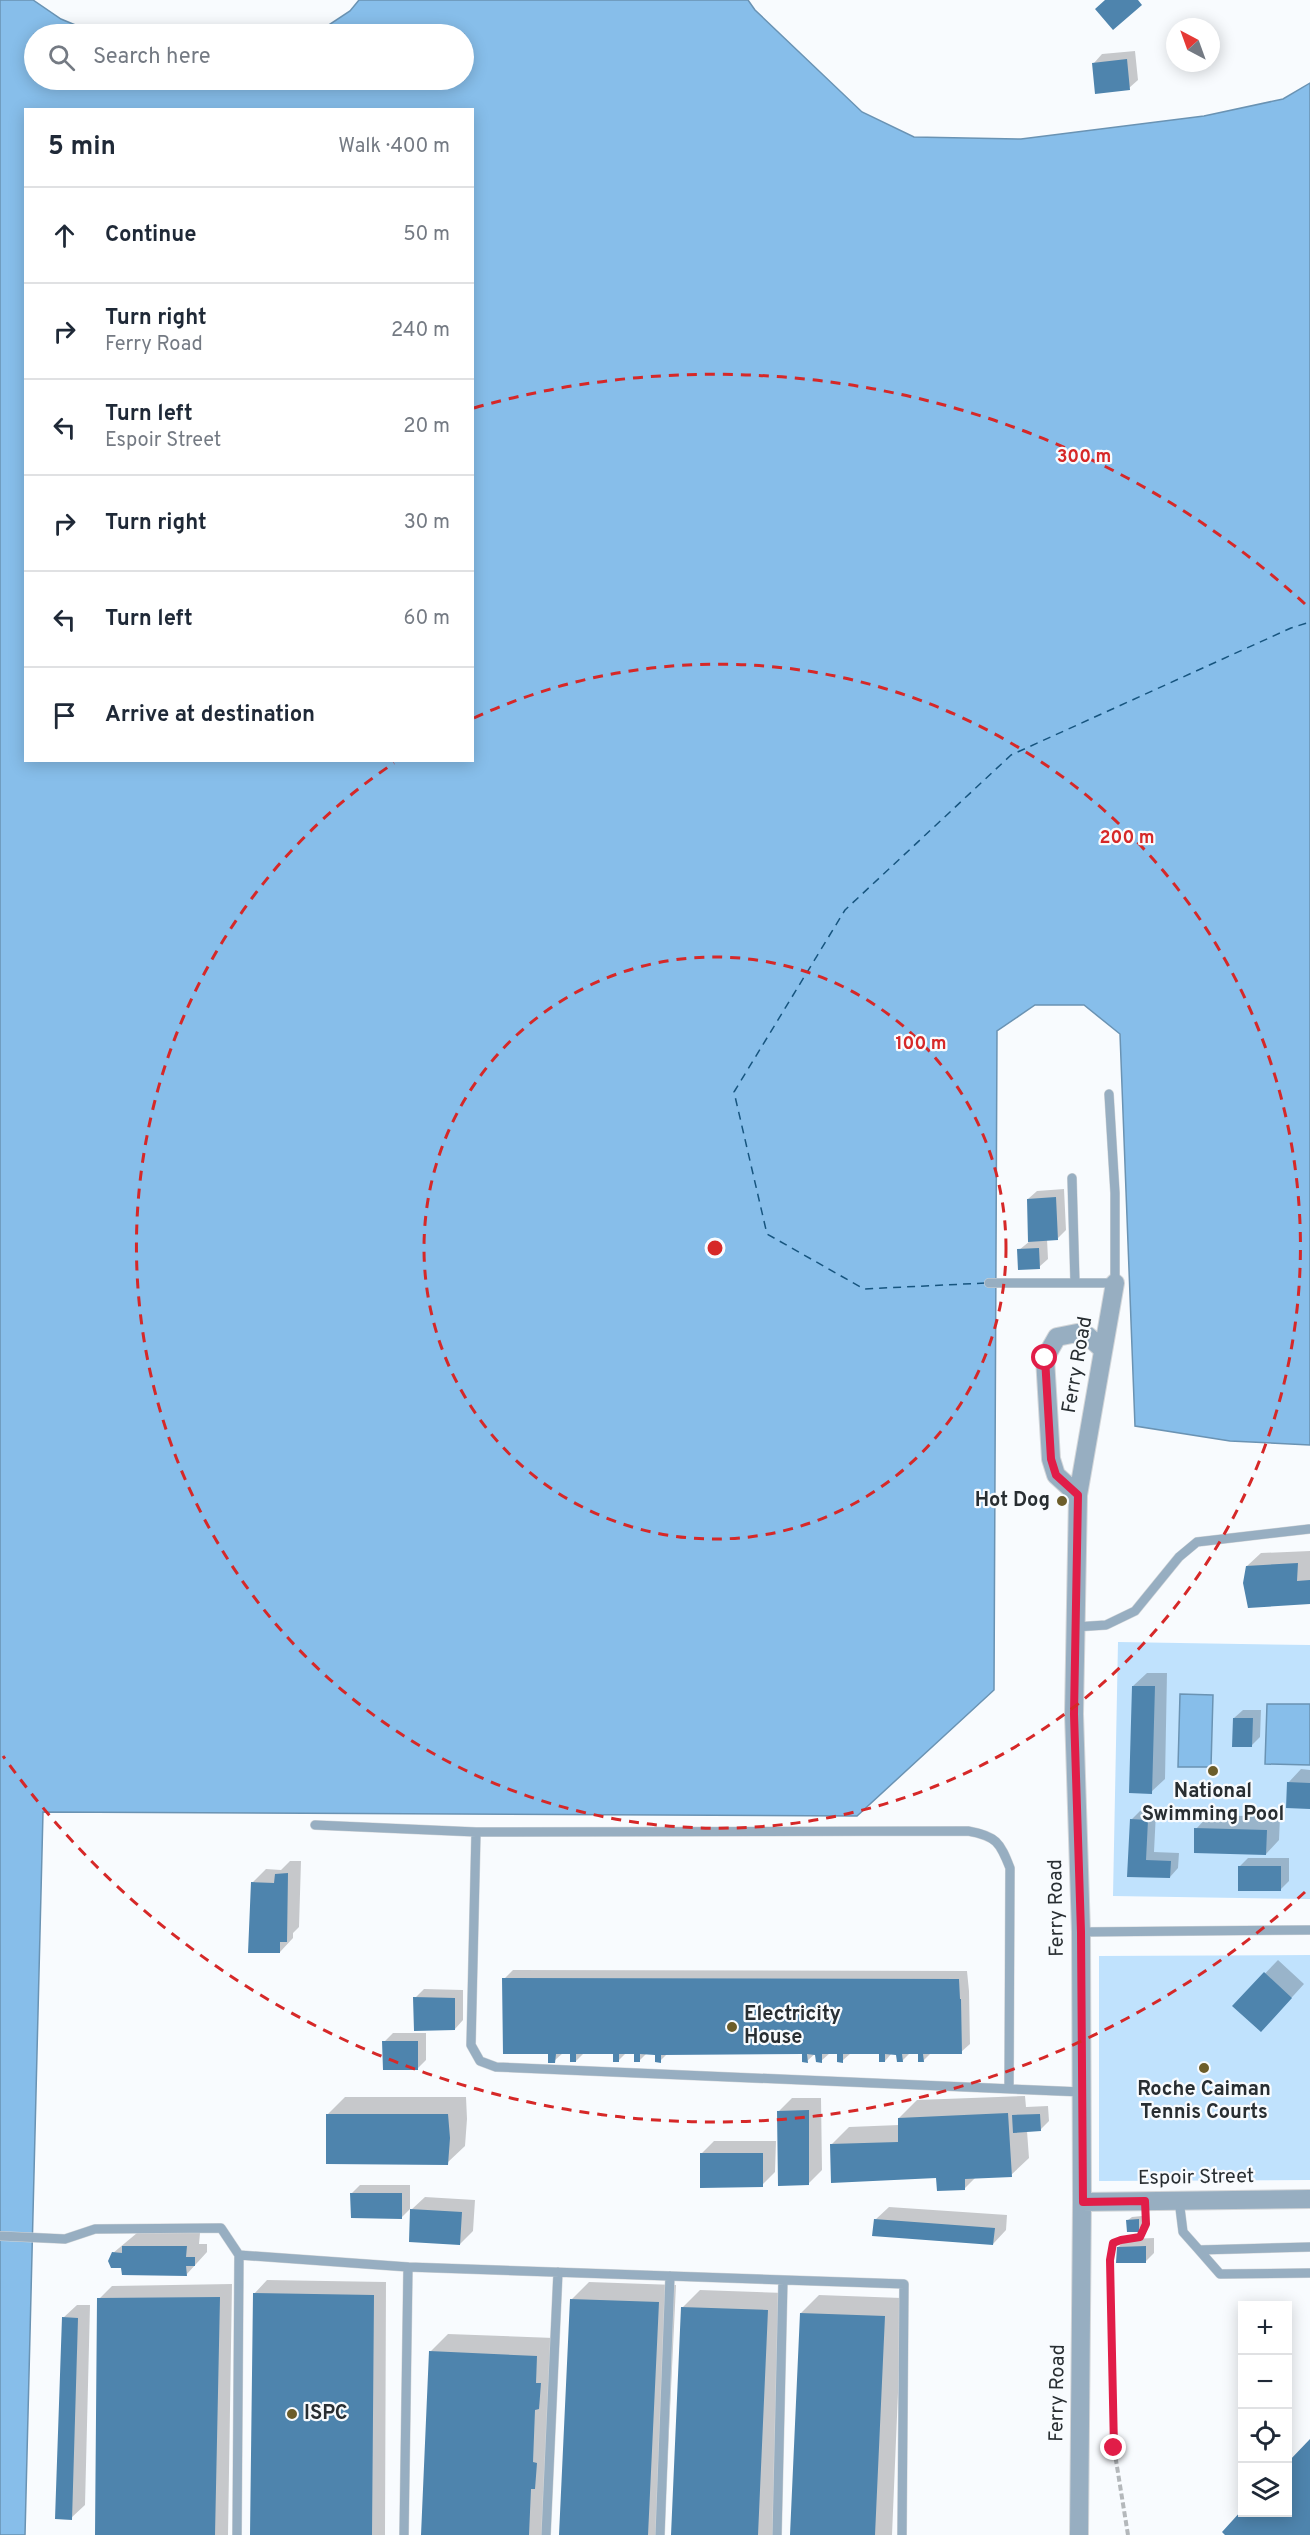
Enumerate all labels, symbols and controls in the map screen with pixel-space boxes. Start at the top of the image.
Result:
north arrow [1166,18,1220,72]
search box [24,24,474,90]
icon: search [45,41,78,74]
text: Search here [93,44,211,71]
text: 5 min [48,131,116,164]
text: Walk · 400 m [338,134,450,160]
icon: ahead [48,219,81,252]
text: Continue [105,222,196,249]
text: 50 m [403,222,450,248]
text: Turn right [105,305,207,332]
icon: right [48,315,81,348]
text: 240 m [391,318,450,344]
text: Ferry Road [105,332,203,358]
text: Turn left [105,401,193,428]
icon: left [48,411,81,444]
text: 20 m [403,414,450,440]
text: Espoir Street [105,428,221,454]
text: 300 m [1057,446,1111,469]
icon: right [48,507,81,540]
text: Turn right [105,510,207,537]
text: 30 m [404,510,450,536]
icon: left [48,603,81,636]
text: Turn left [105,606,193,633]
text: 60 m [404,606,450,632]
icon: arrive [48,699,81,732]
text: Arrive at destination [105,702,315,729]
text: 200 m [1099,827,1155,850]
text: 100 m [895,1033,947,1056]
centre of rings [705,1238,725,1258]
street label: Ferry Road [1057,1315,1099,1415]
route start [1031,1344,1057,1370]
place label: Hot Dog [975,1488,1050,1514]
marker: Hot Dog [1055,1494,1069,1508]
marker: National Swimming Pool [1206,1764,1220,1778]
place label: National Swimming Pool [1142,1779,1284,1828]
street label: Ferry Road [1043,1859,1071,1957]
place label: Electricity House [744,2002,841,2051]
marker: Electricity House [725,2020,739,2034]
marker: Roche Caiman Tennis Courts [1197,2061,1211,2075]
place label: Roche Caiman Tennis Courts [1137,2077,1271,2126]
street label: Espoir Street [1138,2164,1254,2192]
map controls [1238,2301,1292,2517]
button: + [1238,2301,1292,2355]
street label: Ferry Road [1044,2344,1072,2442]
button: − [1238,2355,1292,2409]
place label: ISPC [304,2401,348,2427]
marker: ISPC [285,2407,299,2421]
button: locate [1238,2409,1292,2463]
route end [1100,2434,1126,2460]
button: layers [1238,2463,1292,2517]

